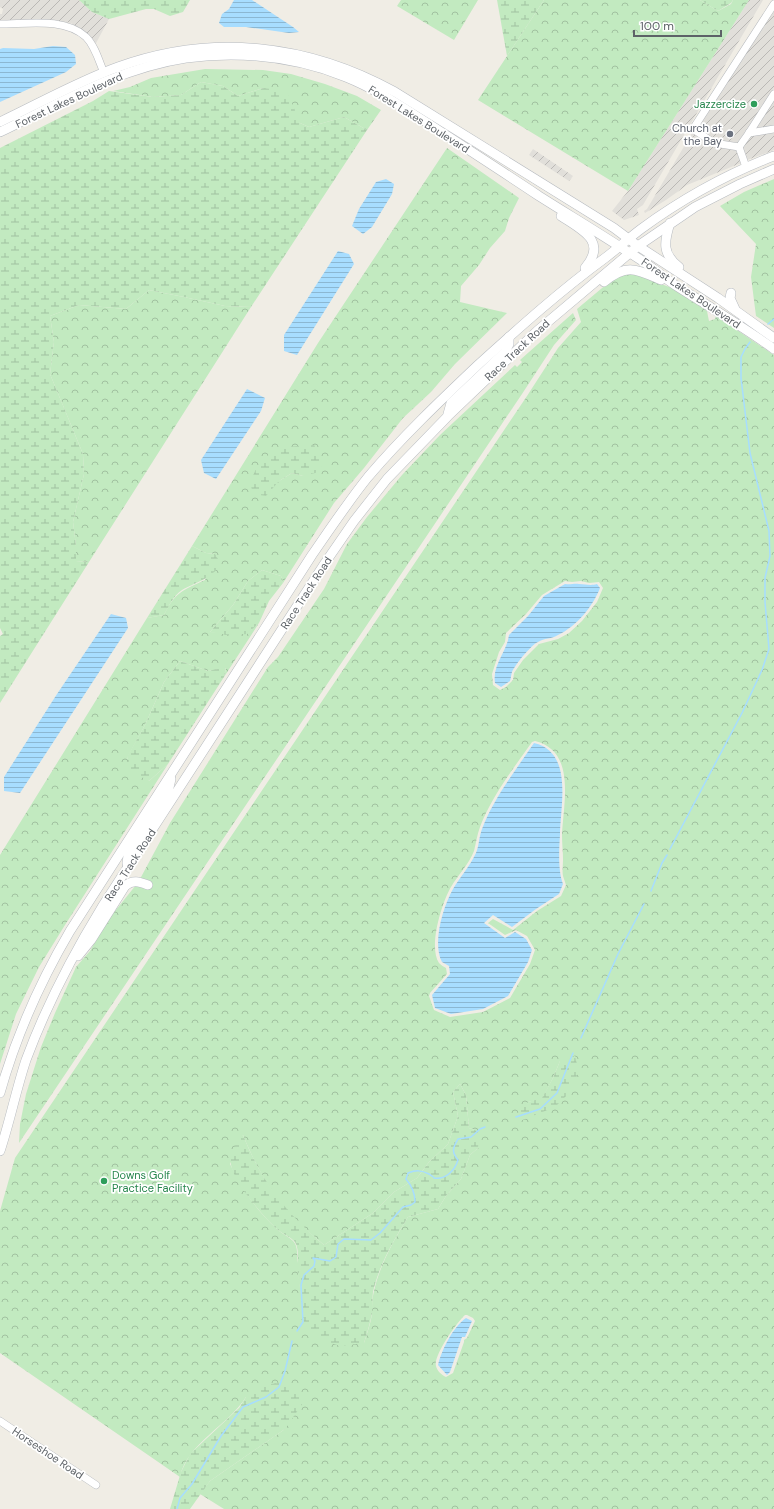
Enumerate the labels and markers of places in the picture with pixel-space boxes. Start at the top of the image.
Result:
place label: Jazzercize [694,97,746,111]
marker: Jazzercize [749,99,759,109]
place label: Church at the Bay [672,121,722,148]
marker: Church at the Bay [725,129,735,139]
place label: Downs Golf Practice Facility [112,1168,193,1195]
marker: Downs Golf Practice Facility [99,1176,109,1186]

